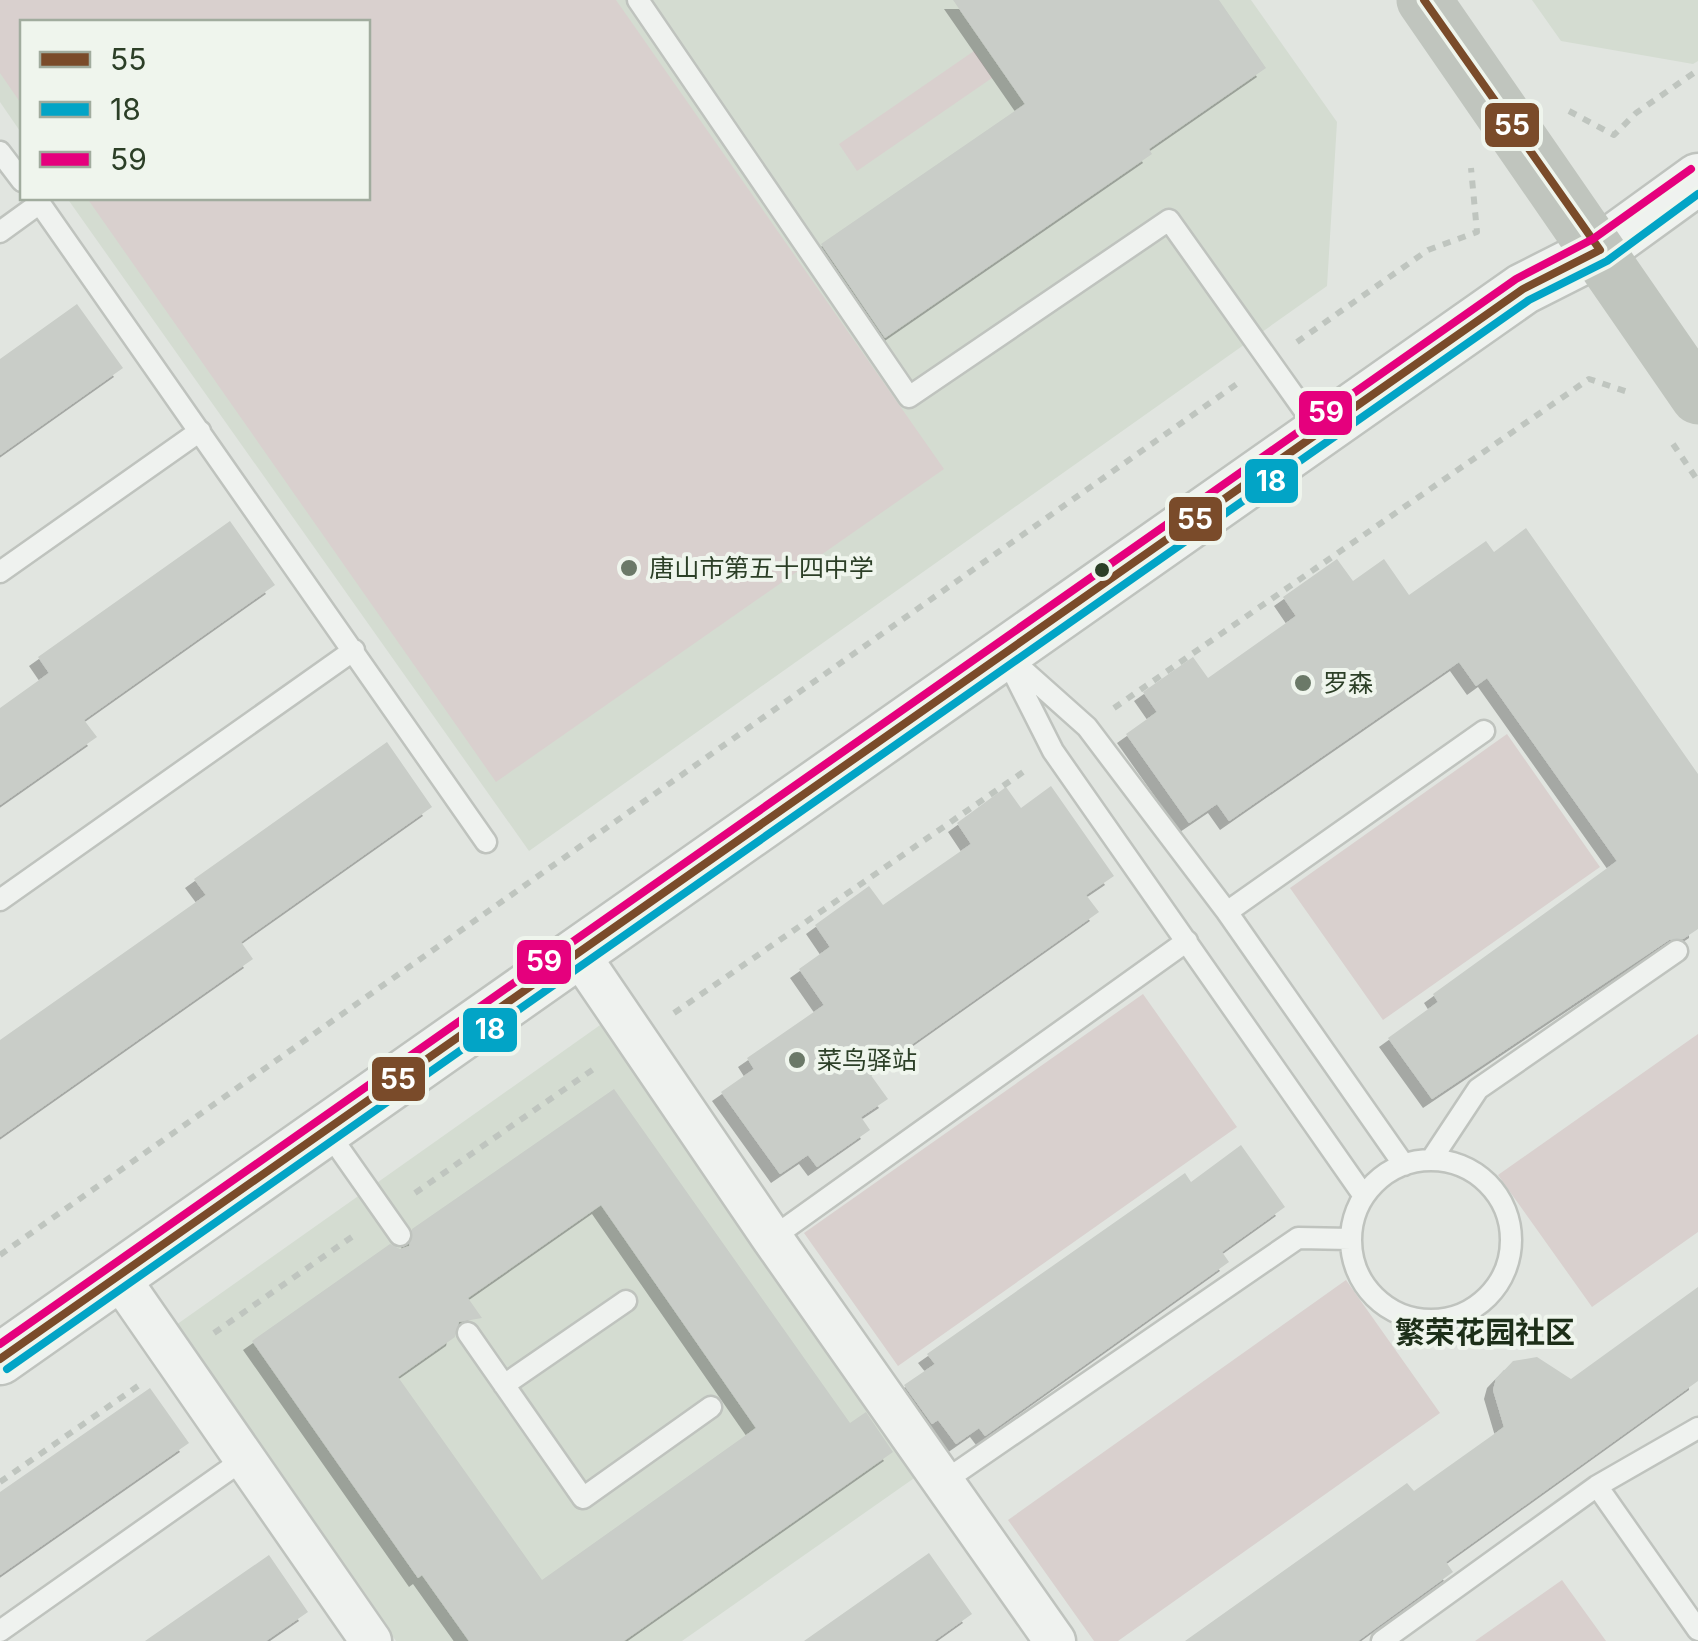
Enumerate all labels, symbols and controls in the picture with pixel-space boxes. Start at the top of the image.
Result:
legend [20,20,370,200]
text: 55 [110,41,146,77]
text: 18 [110,91,141,127]
line badge: 55 [1483,101,1541,149]
text: 55 [1494,108,1530,142]
text: 59 [110,141,147,177]
line badge: 59 [1297,389,1354,437]
text: 59 [1308,395,1344,429]
line badge: 18 [1243,457,1300,505]
text: 18 [1256,464,1286,498]
line badge: 55 [1167,495,1224,543]
text: 55 [1177,502,1213,536]
place label: 唐山市第五十四中学 [649,553,874,583]
marker: 唐山市第五十四中学 [618,557,640,579]
unlabelled marker [1092,560,1112,580]
place label: 罗森 [1323,668,1373,698]
marker: 罗森 [1292,672,1314,694]
line badge: 59 [515,938,573,986]
text: 59 [526,944,562,978]
line badge: 18 [461,1006,519,1054]
text: 18 [475,1012,505,1046]
place label: 菜鸟驿站 [817,1045,917,1075]
marker: 菜鸟驿站 [786,1049,808,1071]
line badge: 55 [370,1055,427,1103]
text: 55 [380,1062,416,1096]
district label: 繁荣花园社区 [1395,1314,1575,1350]

